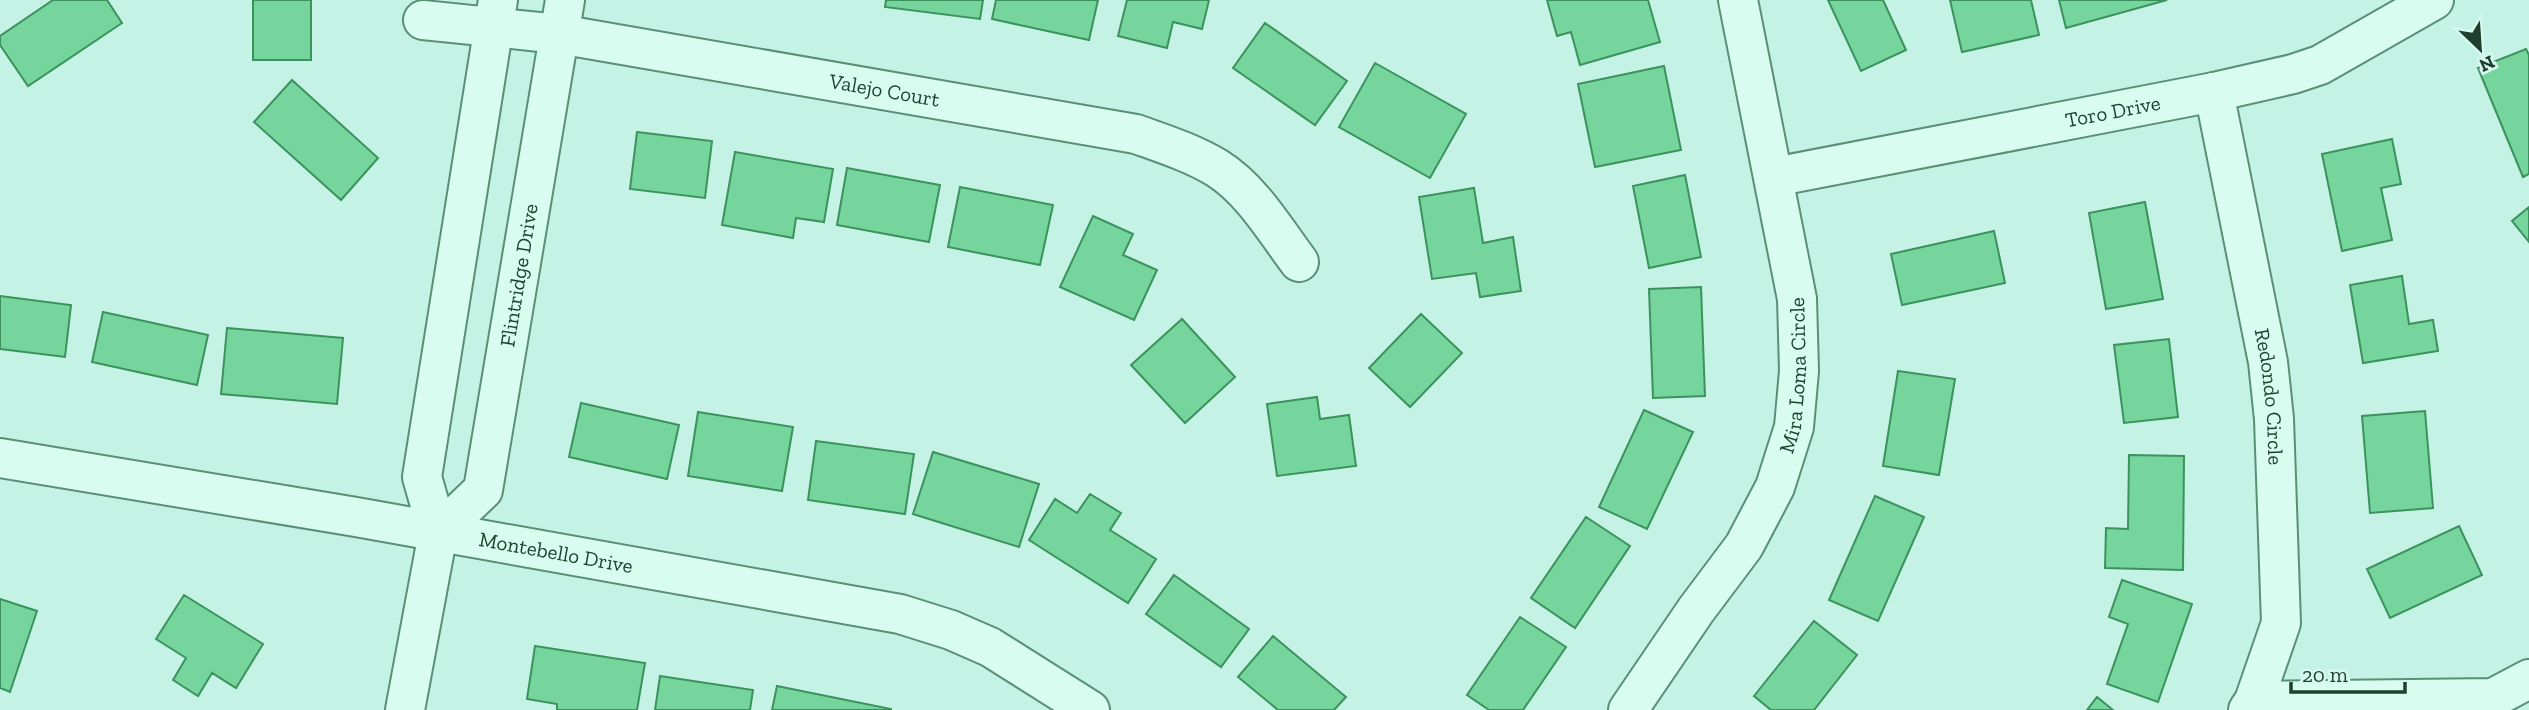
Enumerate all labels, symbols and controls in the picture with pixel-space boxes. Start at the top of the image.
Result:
north arrow [2445,14,2515,84]
text: N [2476,50,2498,77]
street label: Valejo Court [826,68,942,112]
street label: Toro Drive [2063,90,2162,132]
street label: Flintridge Drive [494,201,543,349]
street label: Mira Loma Circle [1773,297,1811,456]
street label: Redondo Circle [2250,326,2289,466]
street label: Montebello Drive [477,526,635,578]
scale bar [2291,650,2405,694]
text: 20 m [2302,662,2348,687]

